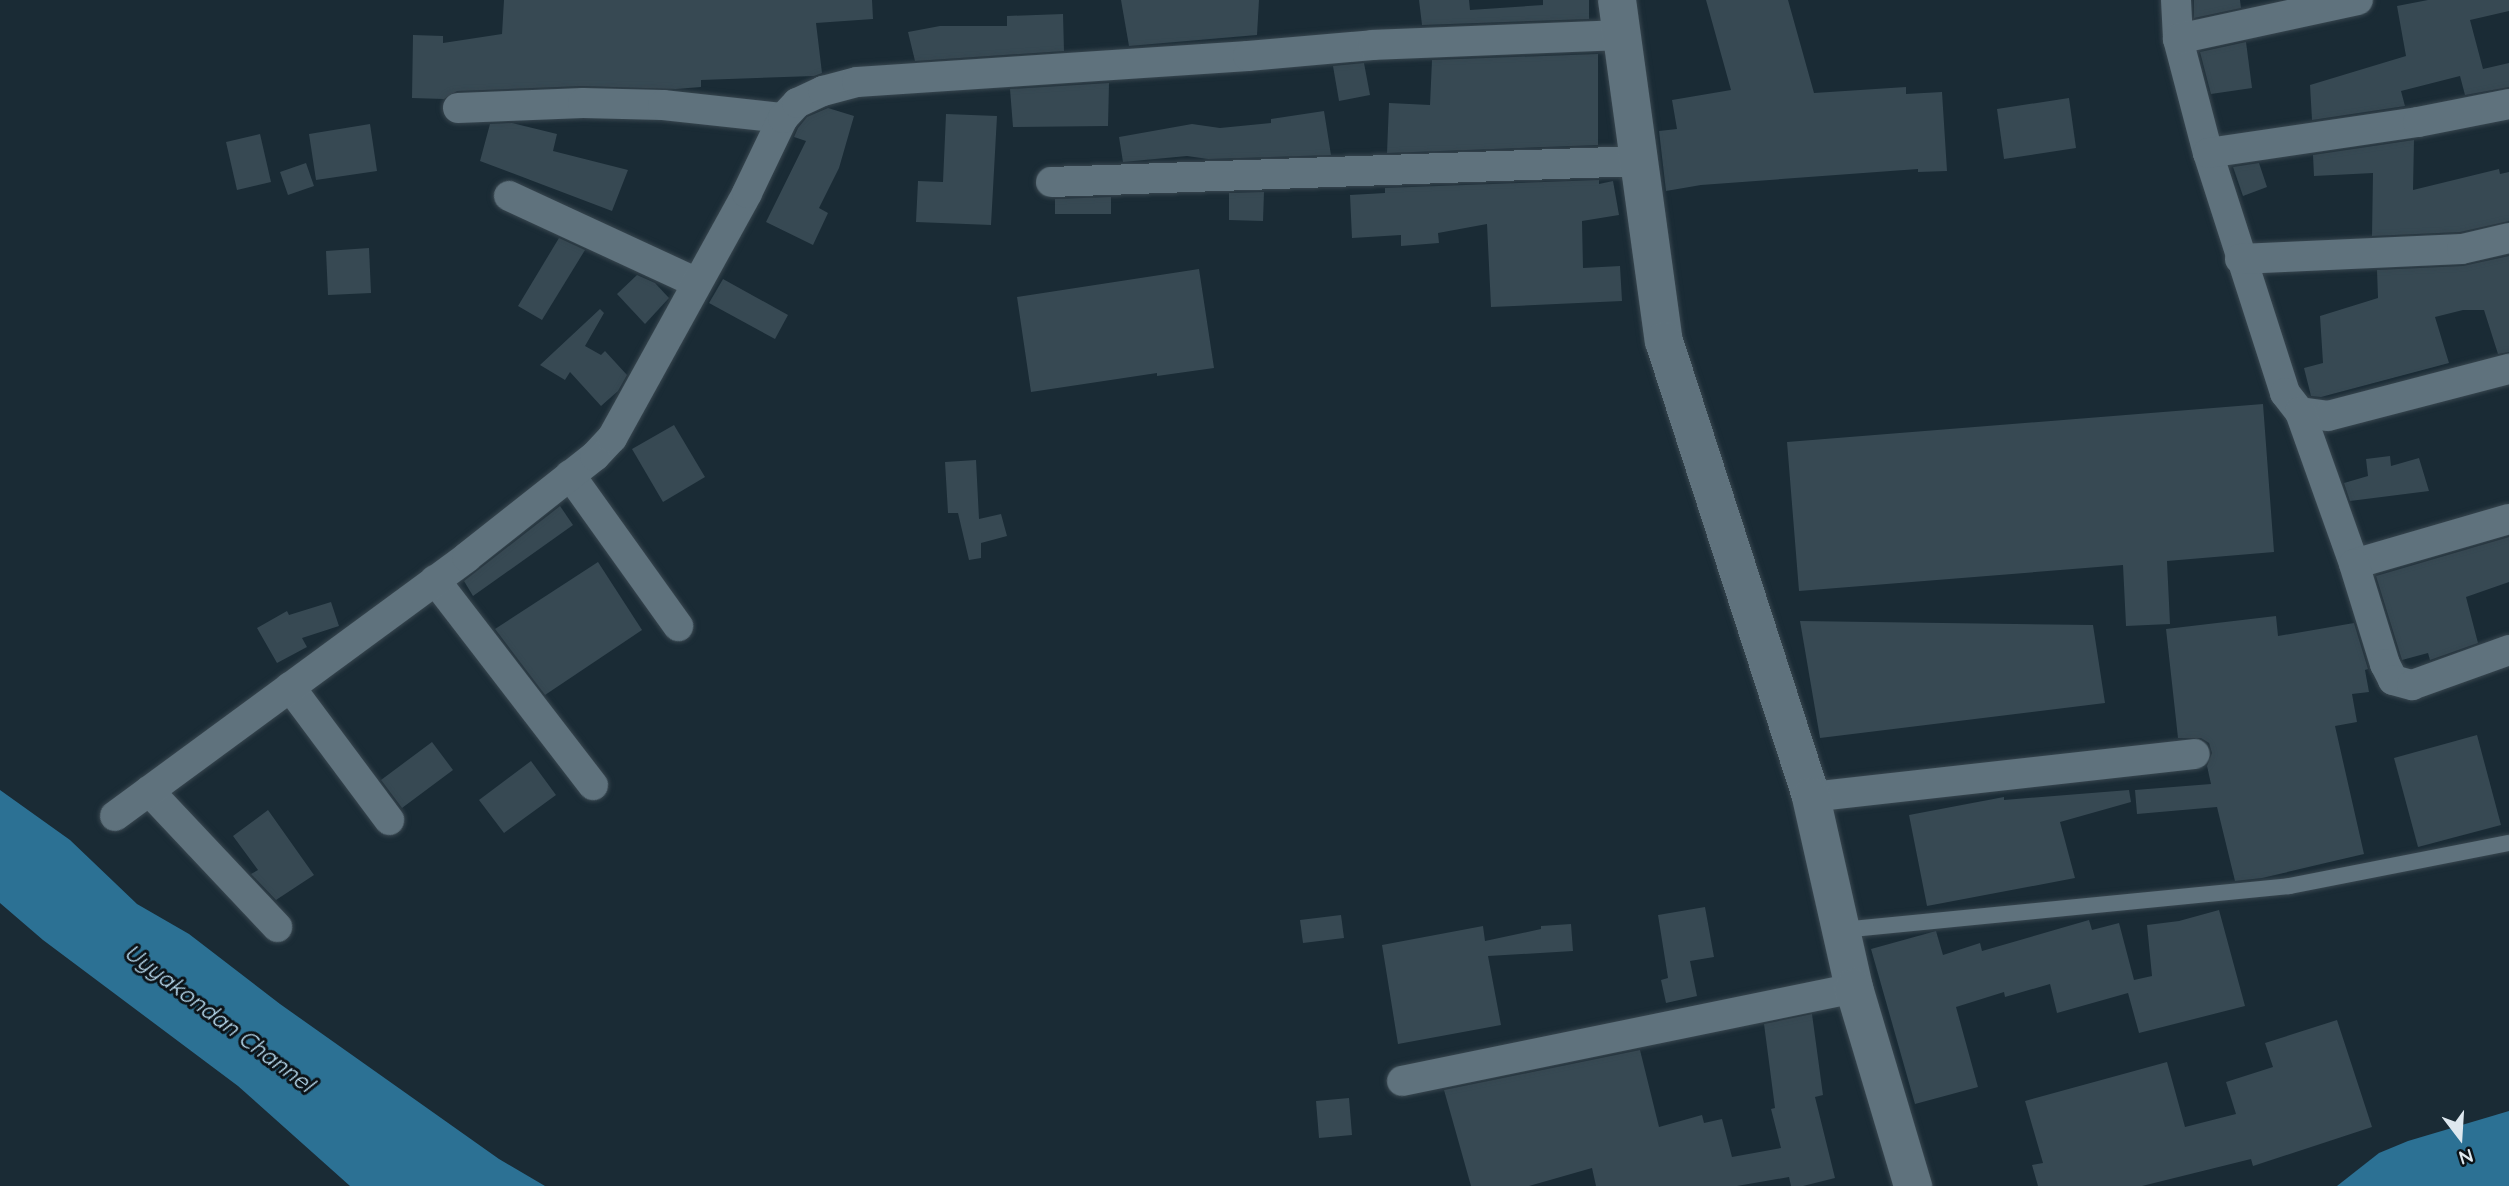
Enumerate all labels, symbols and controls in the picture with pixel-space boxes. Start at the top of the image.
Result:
water label: Uyyakondan Channel [119,938,319,1098]
north arrow [2425,1102,2495,1172]
text: N [2456,1144,2476,1171]

